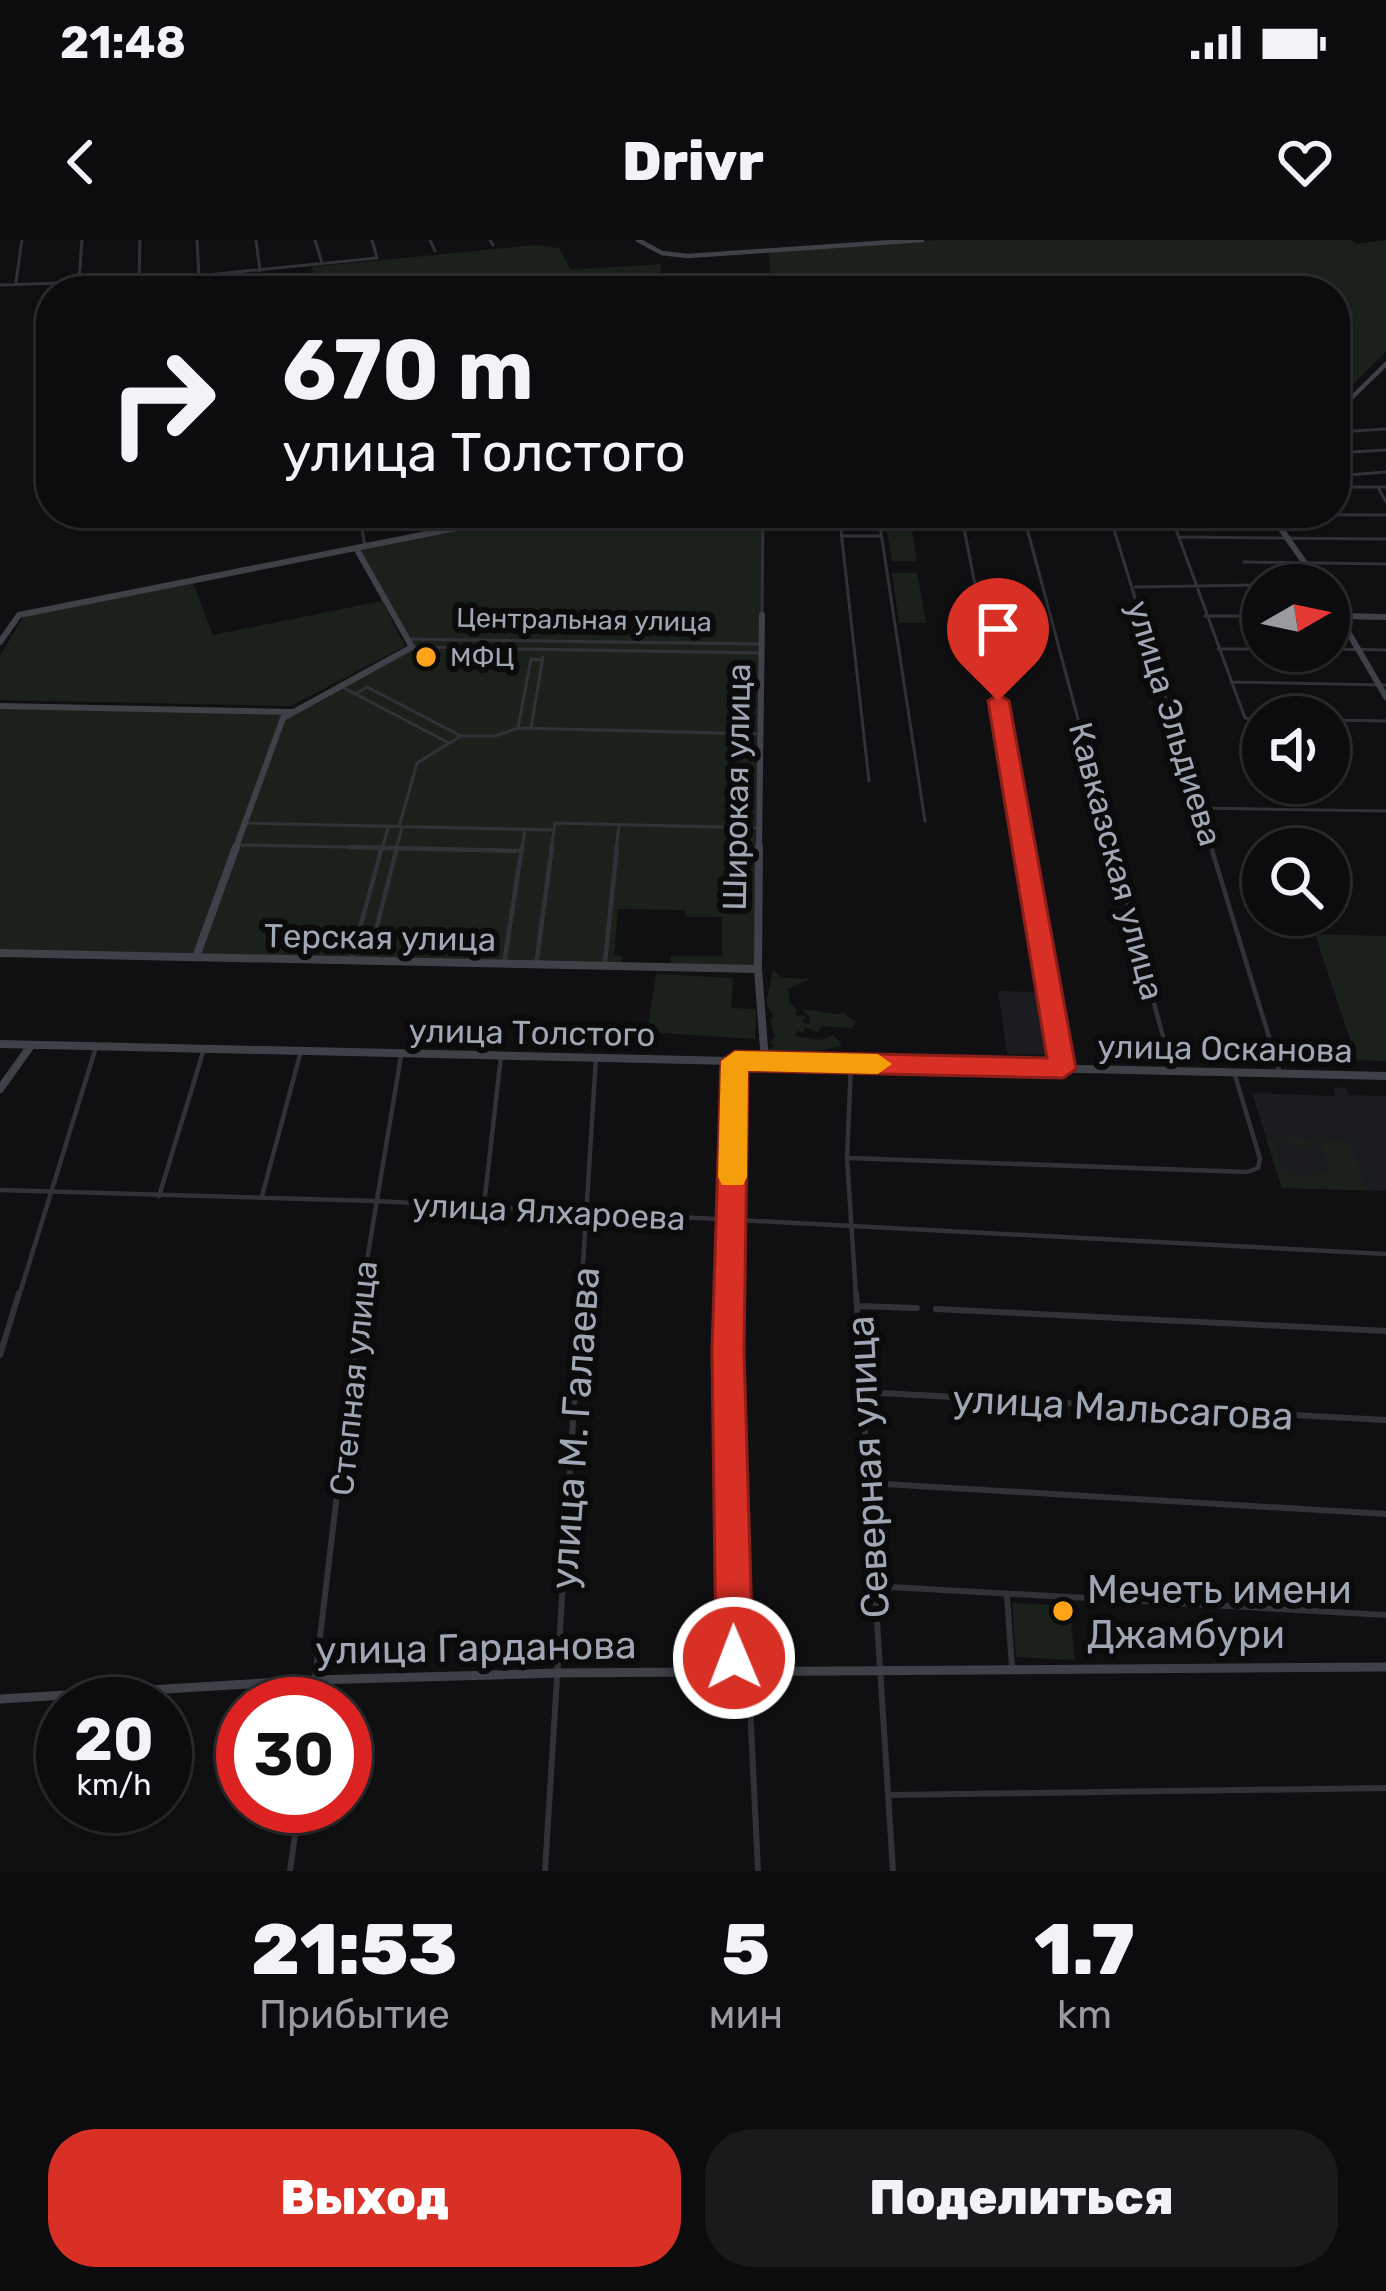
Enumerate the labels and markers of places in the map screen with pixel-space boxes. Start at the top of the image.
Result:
pin [947,578,1049,701]
place label: МФЦ [450,641,514,673]
marker: МФЦ [413,644,439,670]
place label: Мечеть имени Джамбури [1087,1567,1352,1658]
marker: Мечеть имени Джамбури [1050,1598,1076,1624]

